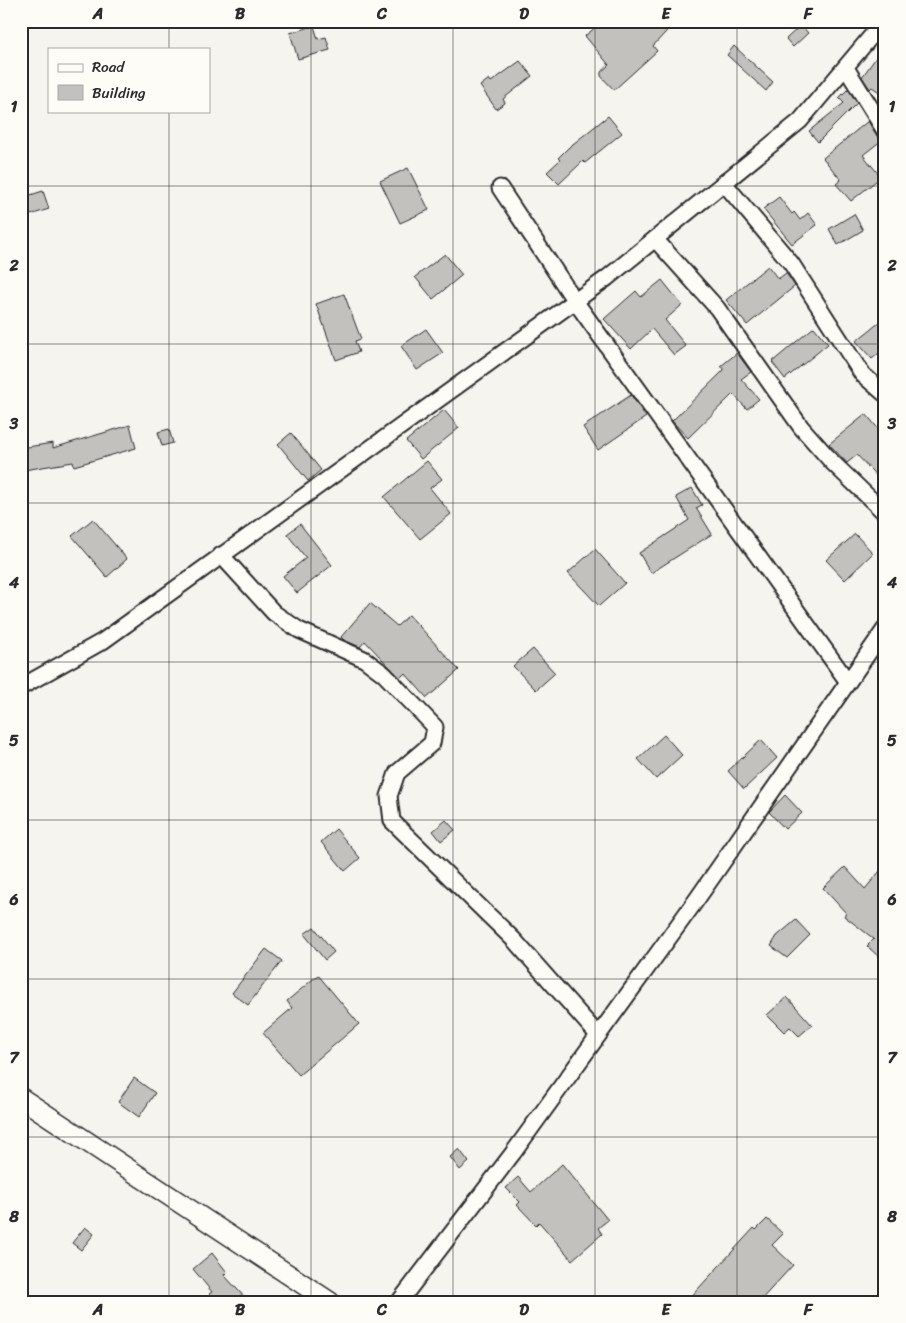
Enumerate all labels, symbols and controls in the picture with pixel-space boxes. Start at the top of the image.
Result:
text: A [92,0,103,28]
text: B [235,0,246,28]
text: C [376,0,388,28]
text: D [519,0,529,28]
text: E [662,0,672,28]
text: F [803,0,814,28]
legend [48,48,210,112]
text: Road [92,54,125,80]
text: Building [92,80,146,106]
text: 1 [11,92,18,121]
text: 1 [889,92,896,121]
text: 2 [8,251,19,280]
text: 2 [886,251,897,280]
text: 3 [9,409,19,438]
text: 3 [887,409,897,438]
text: 4 [8,568,19,597]
text: 4 [886,568,897,597]
text: 5 [9,726,19,755]
text: 5 [887,726,897,755]
text: 6 [8,885,19,914]
text: 6 [886,885,897,914]
text: 7 [9,1043,20,1072]
text: 7 [887,1043,898,1072]
text: 8 [8,1202,19,1231]
text: 8 [886,1202,897,1231]
text: A [92,1295,103,1323]
text: B [235,1295,246,1323]
text: C [376,1295,388,1323]
text: D [519,1295,529,1323]
text: E [662,1295,672,1323]
text: F [803,1295,814,1323]

